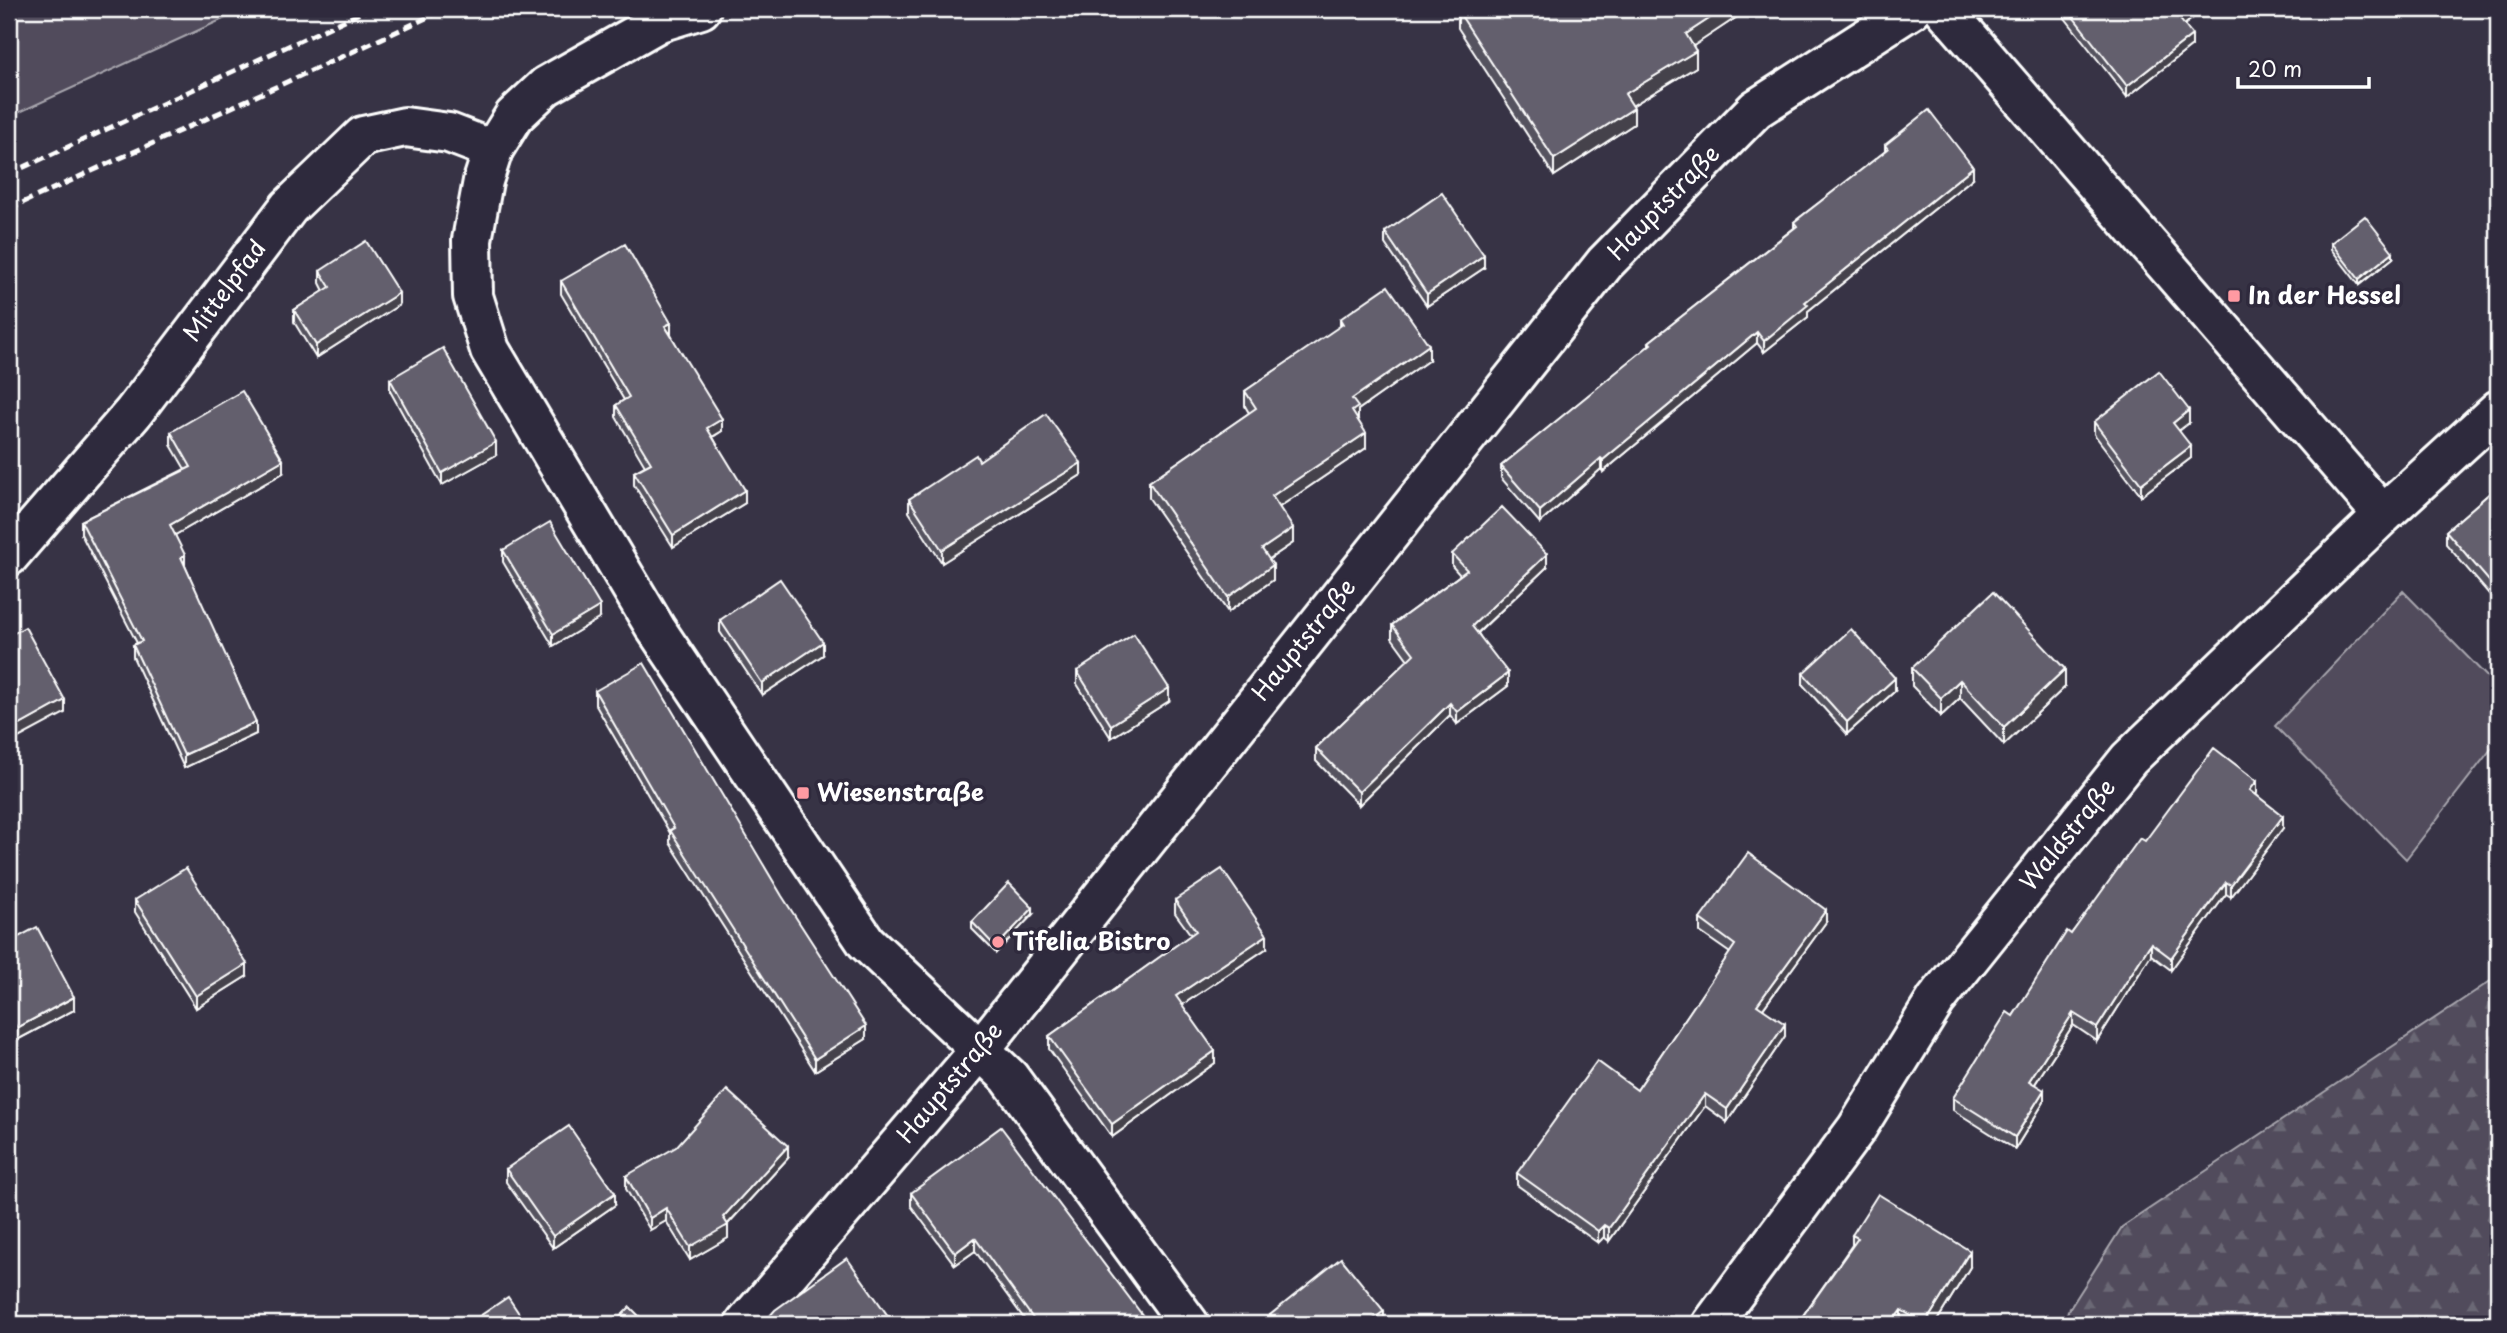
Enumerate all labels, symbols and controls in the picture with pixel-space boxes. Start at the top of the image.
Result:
scale bar [2238,46,2369,90]
text: 20 m [2248,52,2302,84]
street label: Hauptstraße [1598,136,1727,268]
street label: Mittelpfad [173,231,274,348]
place label: In der Hessel [2248,276,2401,312]
marker: In der Hessel [2226,288,2242,304]
street label: Hauptstraße [1242,570,1363,708]
street label: Waldstraße [2010,770,2123,898]
place label: Wiesenstraße [817,773,984,809]
marker: Wiesenstraße [795,785,811,801]
place label: Tifelia Bistro [1012,922,1170,958]
marker: Tifelia Bistro [990,934,1006,950]
street label: Hauptstraße [887,1013,1010,1150]

